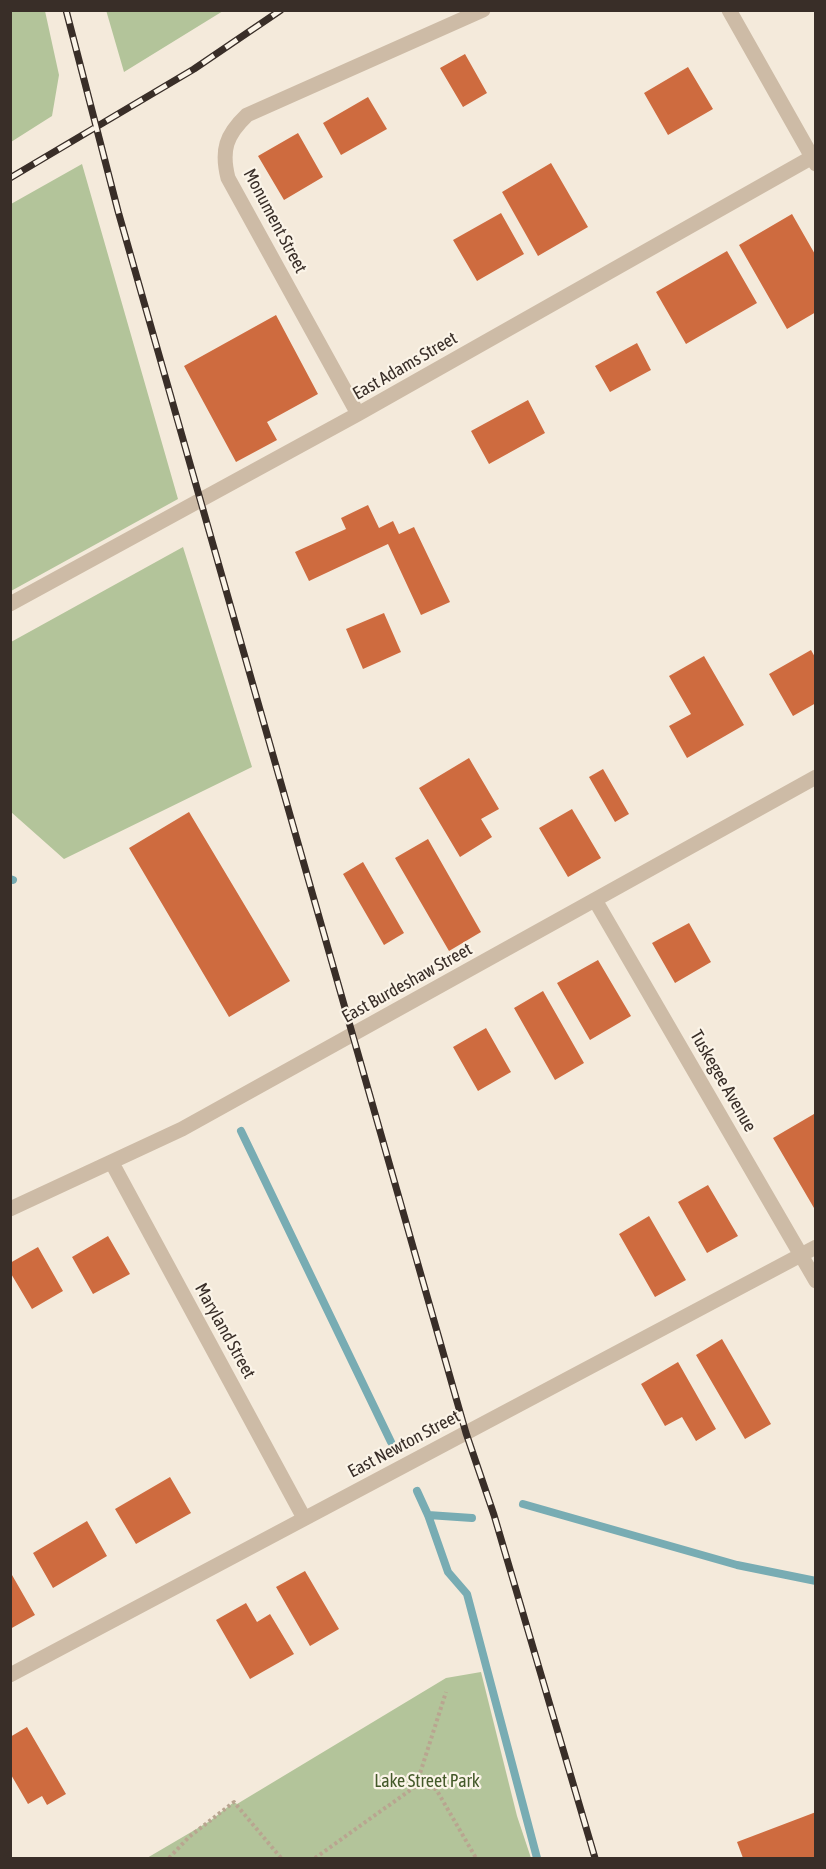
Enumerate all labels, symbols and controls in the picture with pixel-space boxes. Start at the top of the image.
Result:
street label: Monument Street [238,165,312,277]
street label: East Adams Street [349,327,461,405]
street label: East Burdeshaw Street [338,938,476,1028]
street label: Tuskegee Avenue [685,1026,761,1136]
street label: Maryland Street [190,1280,260,1382]
street label: East Newton Street [344,1405,464,1483]
park label: Lake Street Park [374,1770,480,1792]

